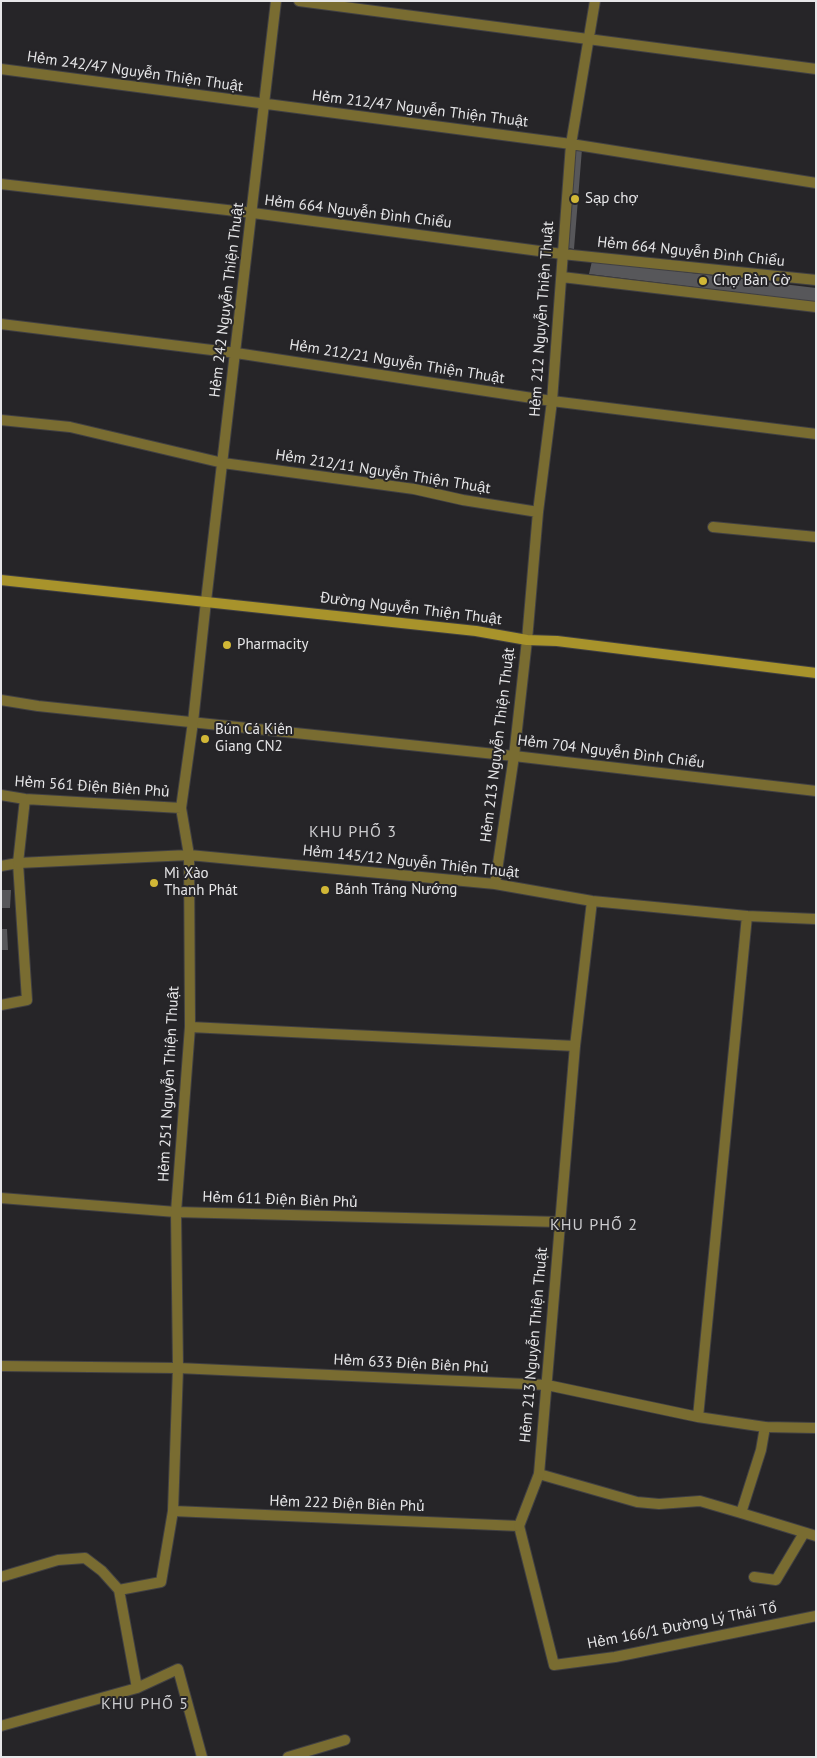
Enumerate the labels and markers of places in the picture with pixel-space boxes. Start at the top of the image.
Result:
place label: Sạp chợ [585,190,638,208]
marker: Sạp chợ [569,193,581,205]
place label: Chợ Bàn Cờ [713,272,790,290]
marker: Chợ Bàn Cờ [697,275,709,287]
place label: Pharmacity [237,636,309,654]
marker: Pharmacity [221,639,233,651]
place label: Bún Cá Kiên Giang CN2 [215,721,293,756]
marker: Bún Cá Kiên Giang CN2 [199,733,211,745]
place label: Mì Xào Thanh Phát [164,865,237,900]
marker: Mì Xào Thanh Phát [148,877,160,889]
place label: Bánh Tráng Nướng [335,881,457,899]
marker: Bánh Tráng Nướng [319,884,331,896]

